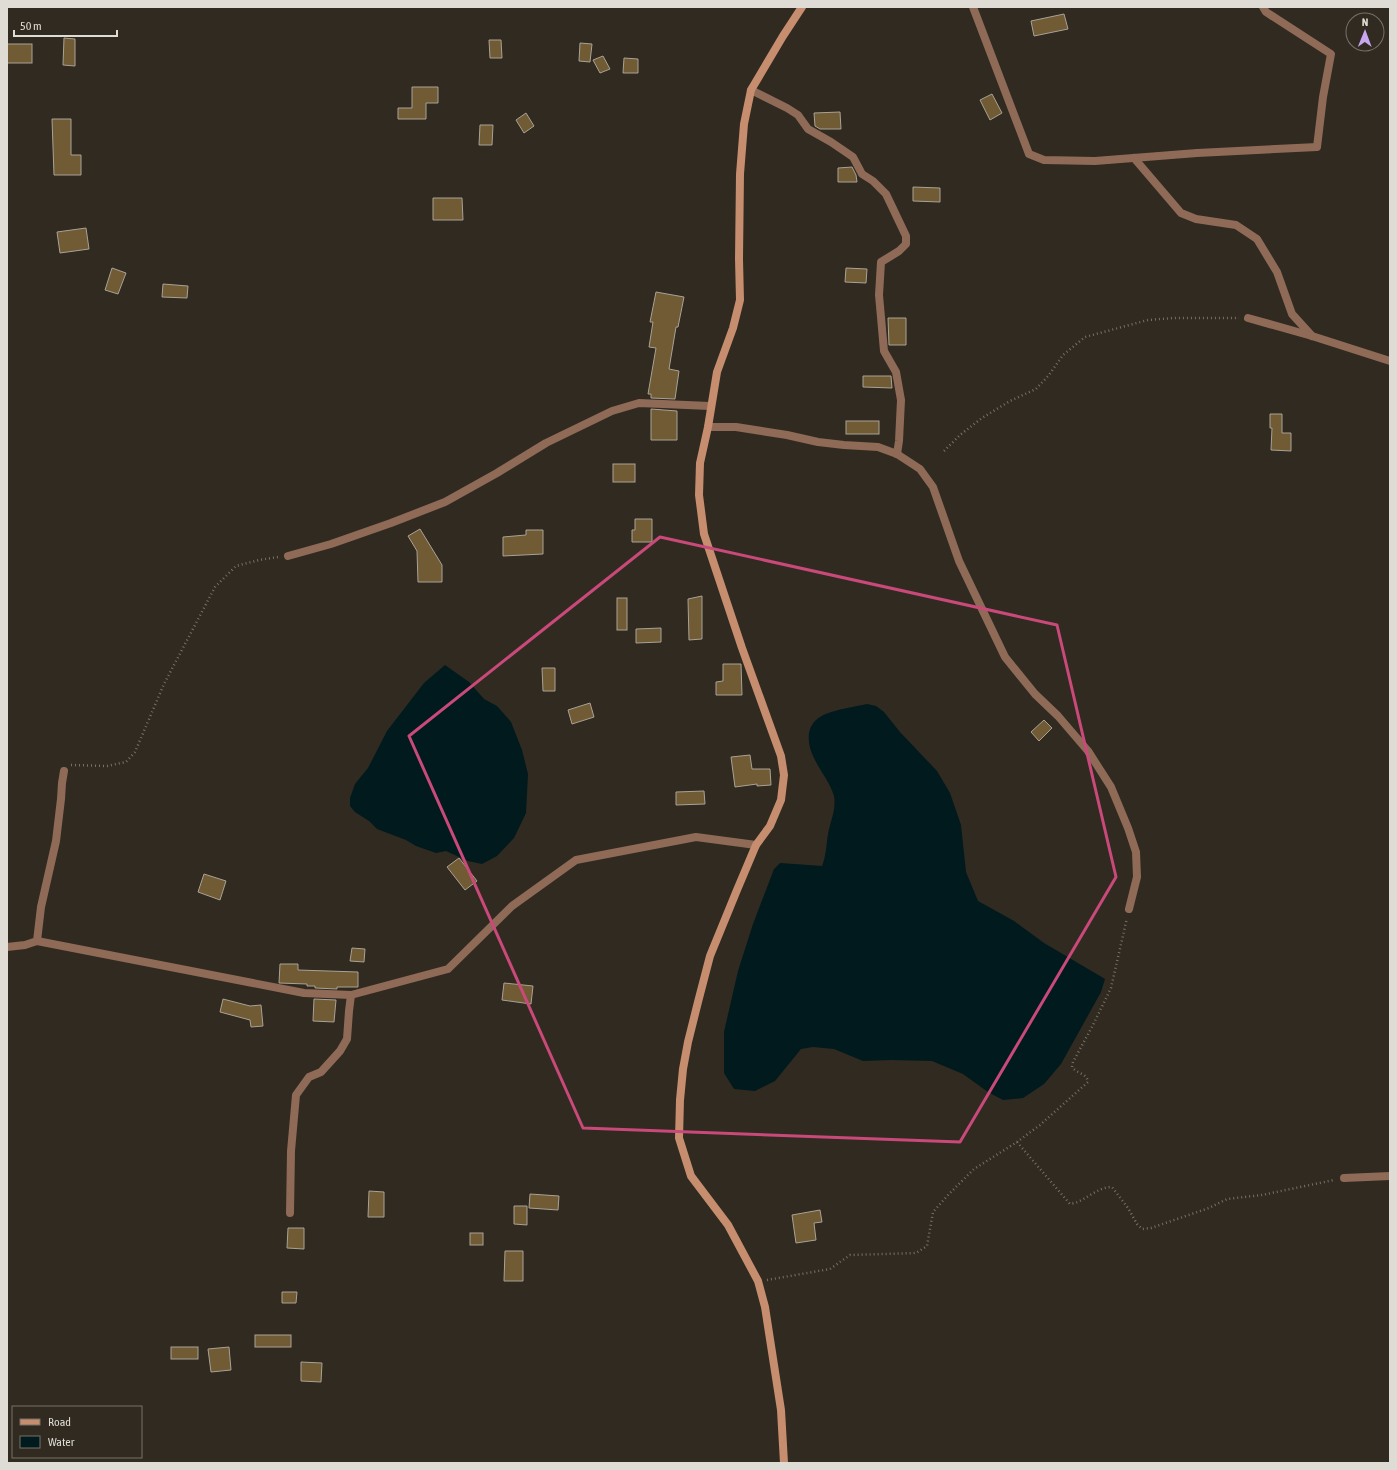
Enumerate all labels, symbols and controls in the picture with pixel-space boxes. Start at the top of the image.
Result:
scale bar [14,12,117,38]
north arrow [1345,12,1385,52]
text: N [1362,16,1369,28]
text: 50 m [20,19,42,33]
legend [12,1406,142,1458]
text: Road [48,1415,71,1429]
text: Water [48,1435,75,1449]

